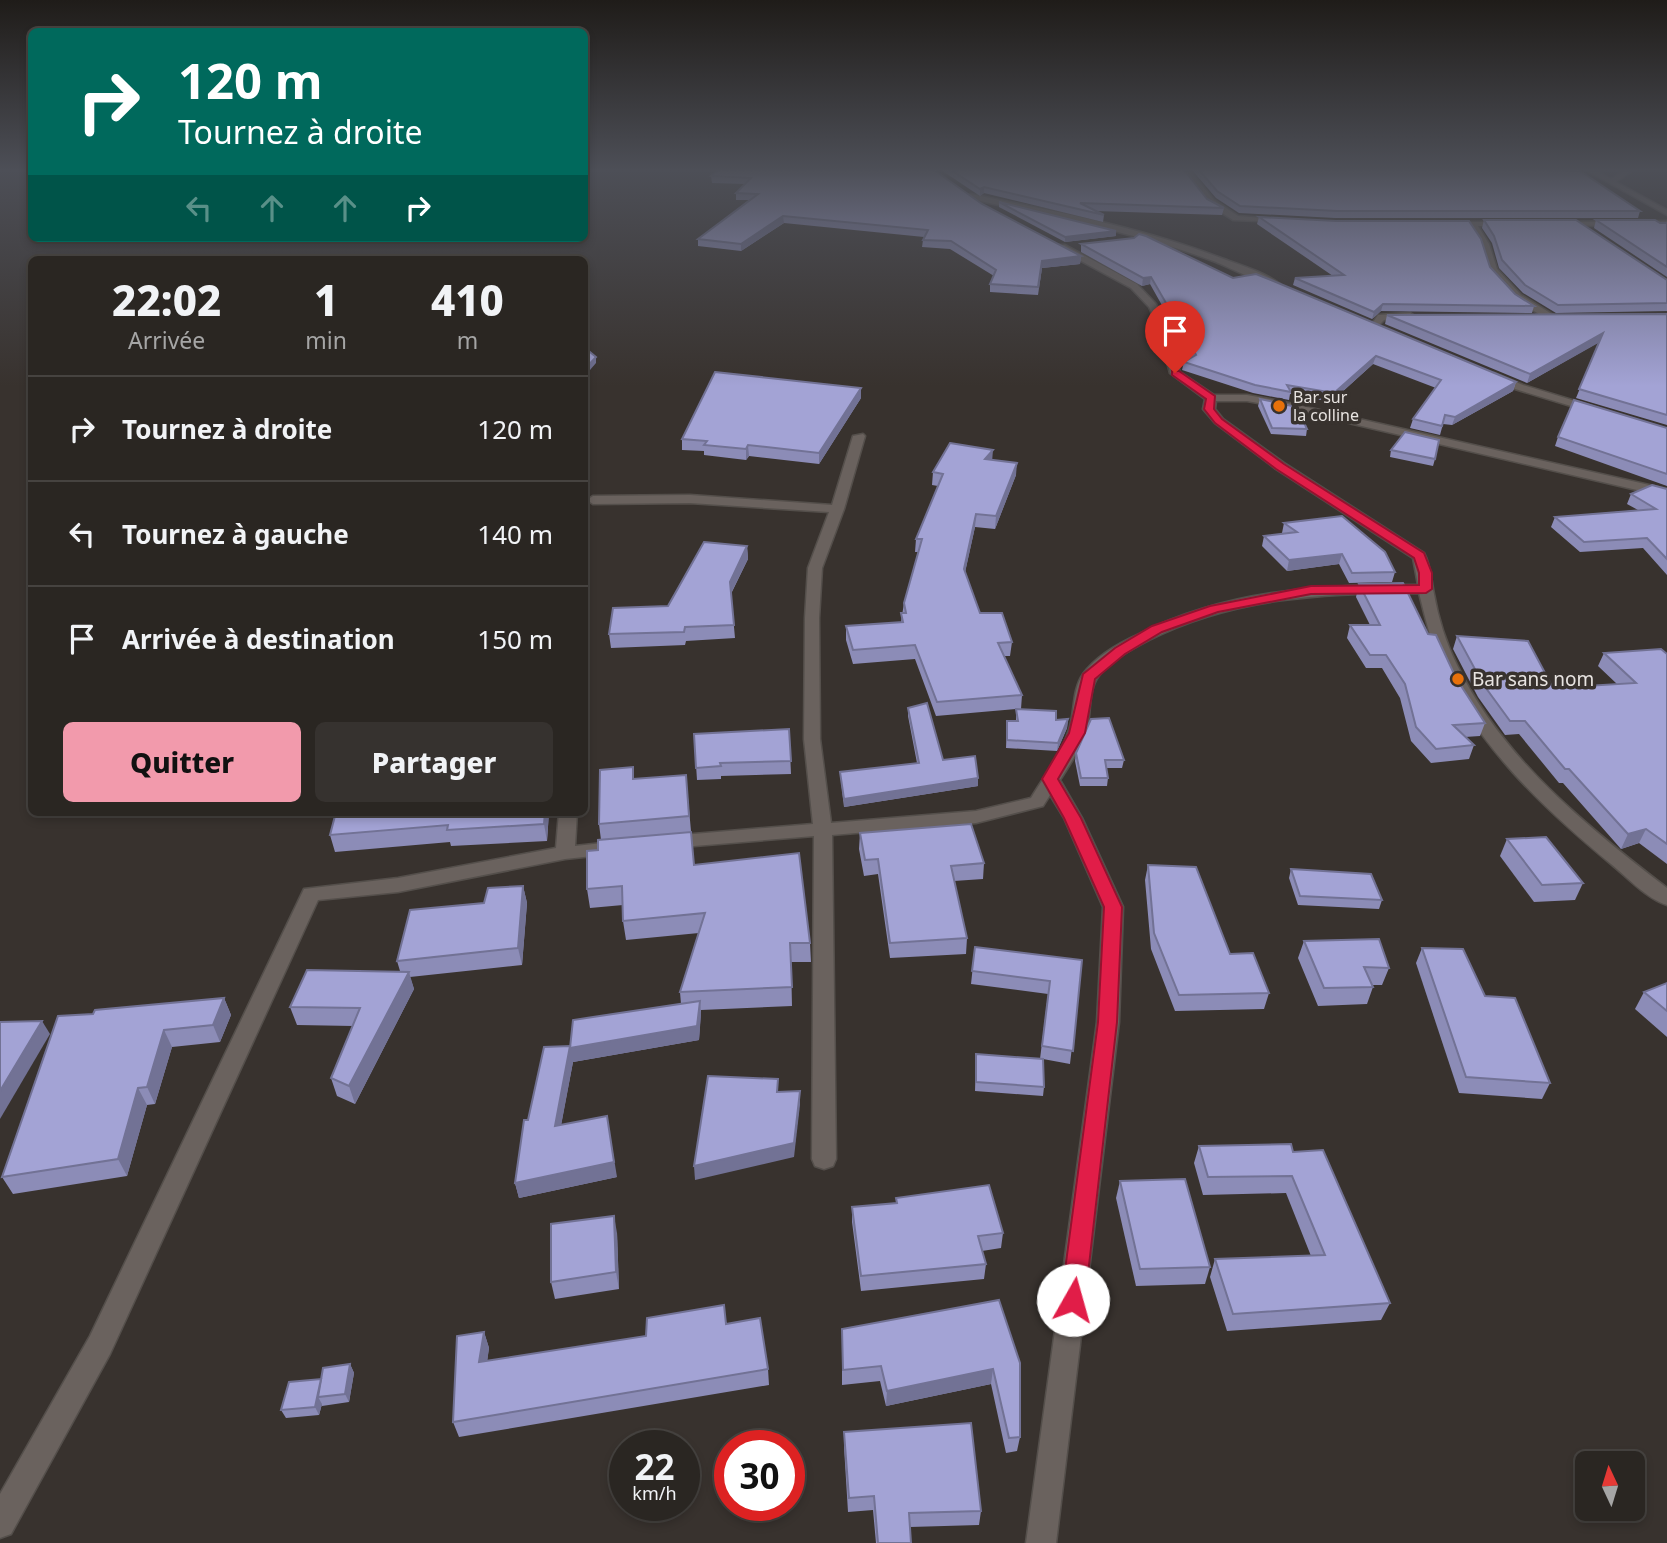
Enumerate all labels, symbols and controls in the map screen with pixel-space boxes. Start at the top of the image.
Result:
text: 120 m [178,47,323,113]
icon: right [63,56,154,147]
text: Tournez à droite [178,110,423,153]
icon: left [180,189,218,227]
icon: ahead [253,189,291,227]
icon: ahead [326,189,364,227]
icon: right [399,189,437,227]
text: 22:02 [112,271,221,328]
text: 1 [314,271,338,328]
text: 410 [431,271,504,328]
pin [1145,301,1205,373]
icon: arrive [1156,312,1194,350]
text: Arrivée [128,324,205,356]
text: min [305,324,347,356]
text: m [457,324,478,356]
place label: Bar sur la colline [1293,386,1359,426]
marker: Bar sur la colline [1271,398,1287,414]
icon: right [63,410,101,448]
text: Tournez à droite [122,411,332,447]
text: 120 m [477,411,553,447]
icon: left [63,515,101,553]
text: Tournez à gauche [122,516,349,552]
text: 140 m [477,516,553,552]
icon: arrive [63,620,101,658]
text: Arrivée à destination [122,621,395,657]
text: 150 m [477,621,553,657]
place label: Bar sans nom [1472,666,1594,692]
marker: Bar sans nom [1450,671,1466,687]
button: Quitter [63,722,301,802]
button: Partager [315,722,553,802]
position arrow [1036,1263,1110,1337]
speed limit sign: 30 [714,1430,805,1521]
text: 22 [634,1443,675,1490]
north arrow [1575,1451,1645,1521]
map controls [1575,1451,1645,1521]
text: km/h [632,1481,677,1505]

